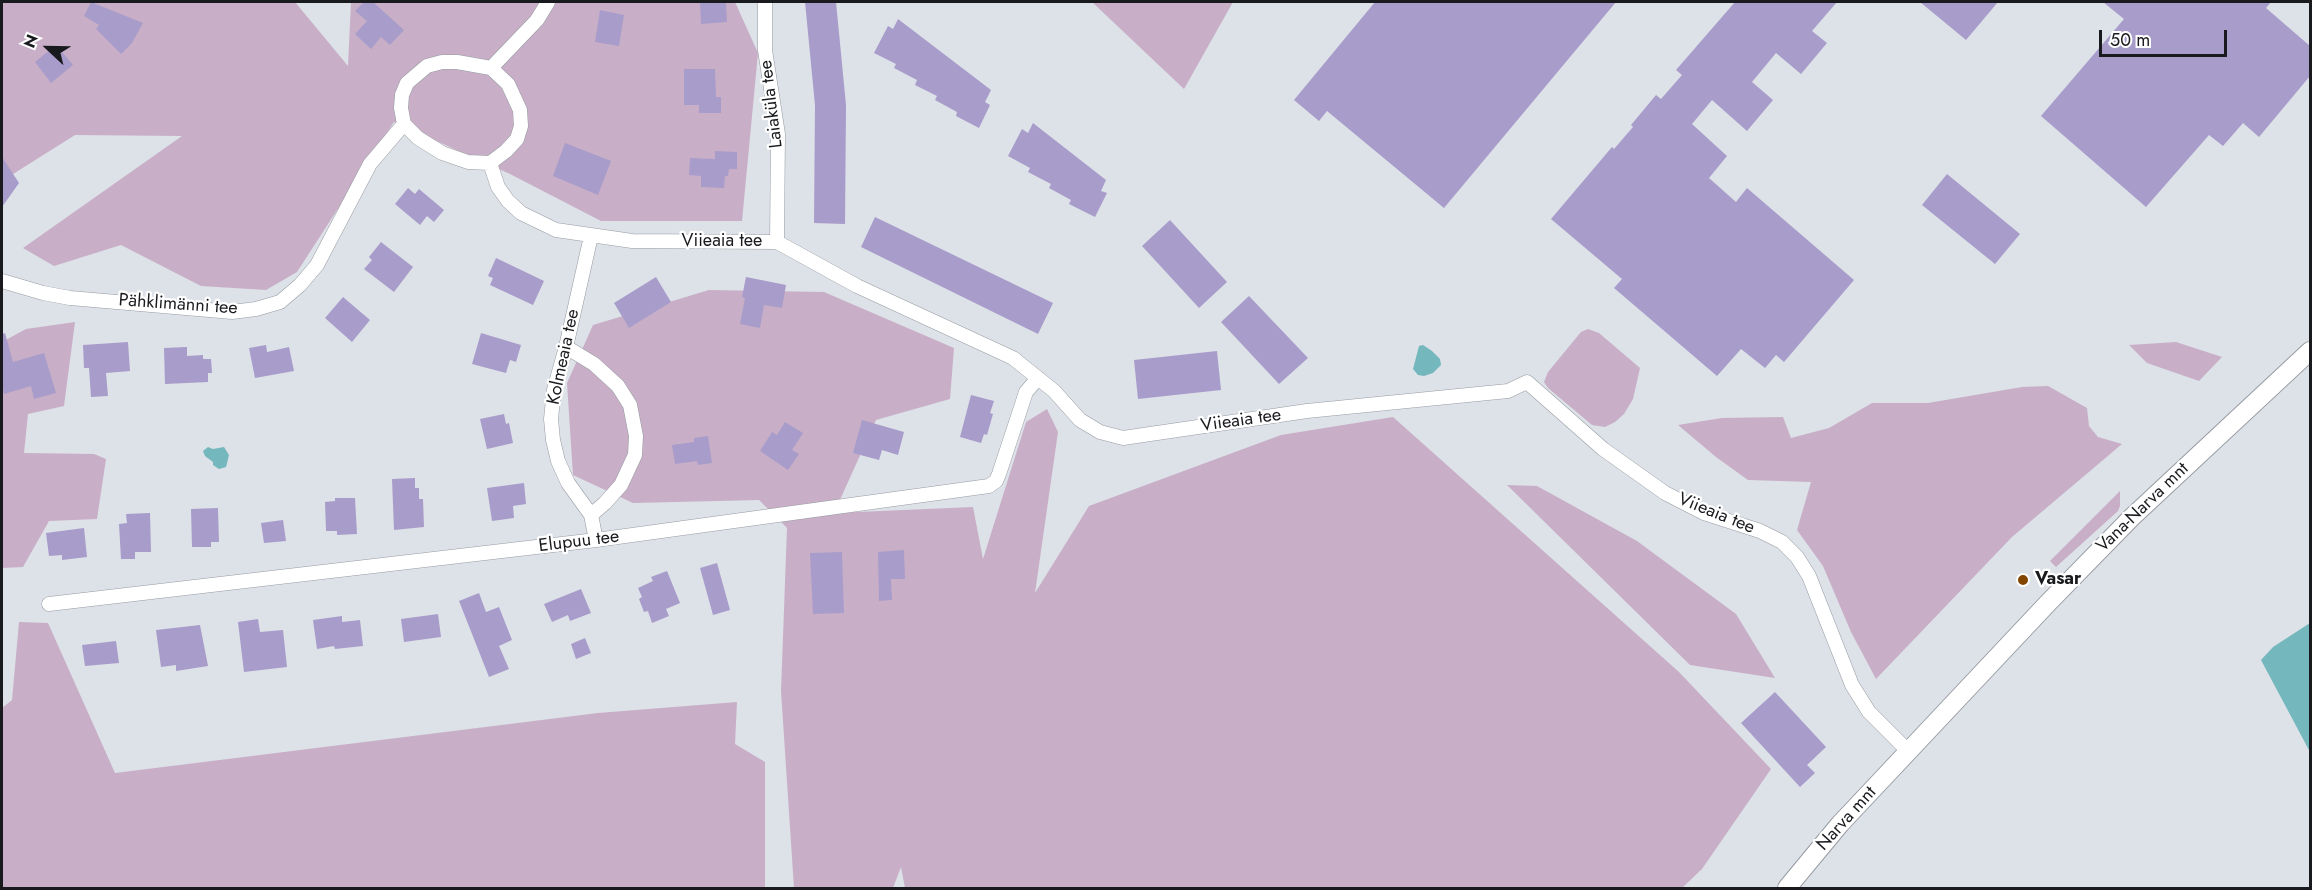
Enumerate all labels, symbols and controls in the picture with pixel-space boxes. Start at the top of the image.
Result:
north arrow [18,18,78,78]
scale bar [2102,18,2230,56]
text: 50 m [2110,27,2150,53]
text: N [18,31,44,51]
street label: Laiaküla tee [756,59,788,149]
street label: Viieaia tee [682,231,762,253]
street label: Pähklimänni tee [118,290,238,320]
street label: Kolmeaia tee [543,307,585,407]
street label: Viieaia tee [1200,405,1282,437]
street label: Vana-Narva mnt [2092,459,2194,557]
street label: Viieaia tee [1675,489,1757,539]
street label: Elupuu tee [538,526,620,558]
place label: Vasar [2035,569,2081,591]
marker: Vasar [2016,573,2030,587]
street label: Narva mnt [1813,782,1881,856]

